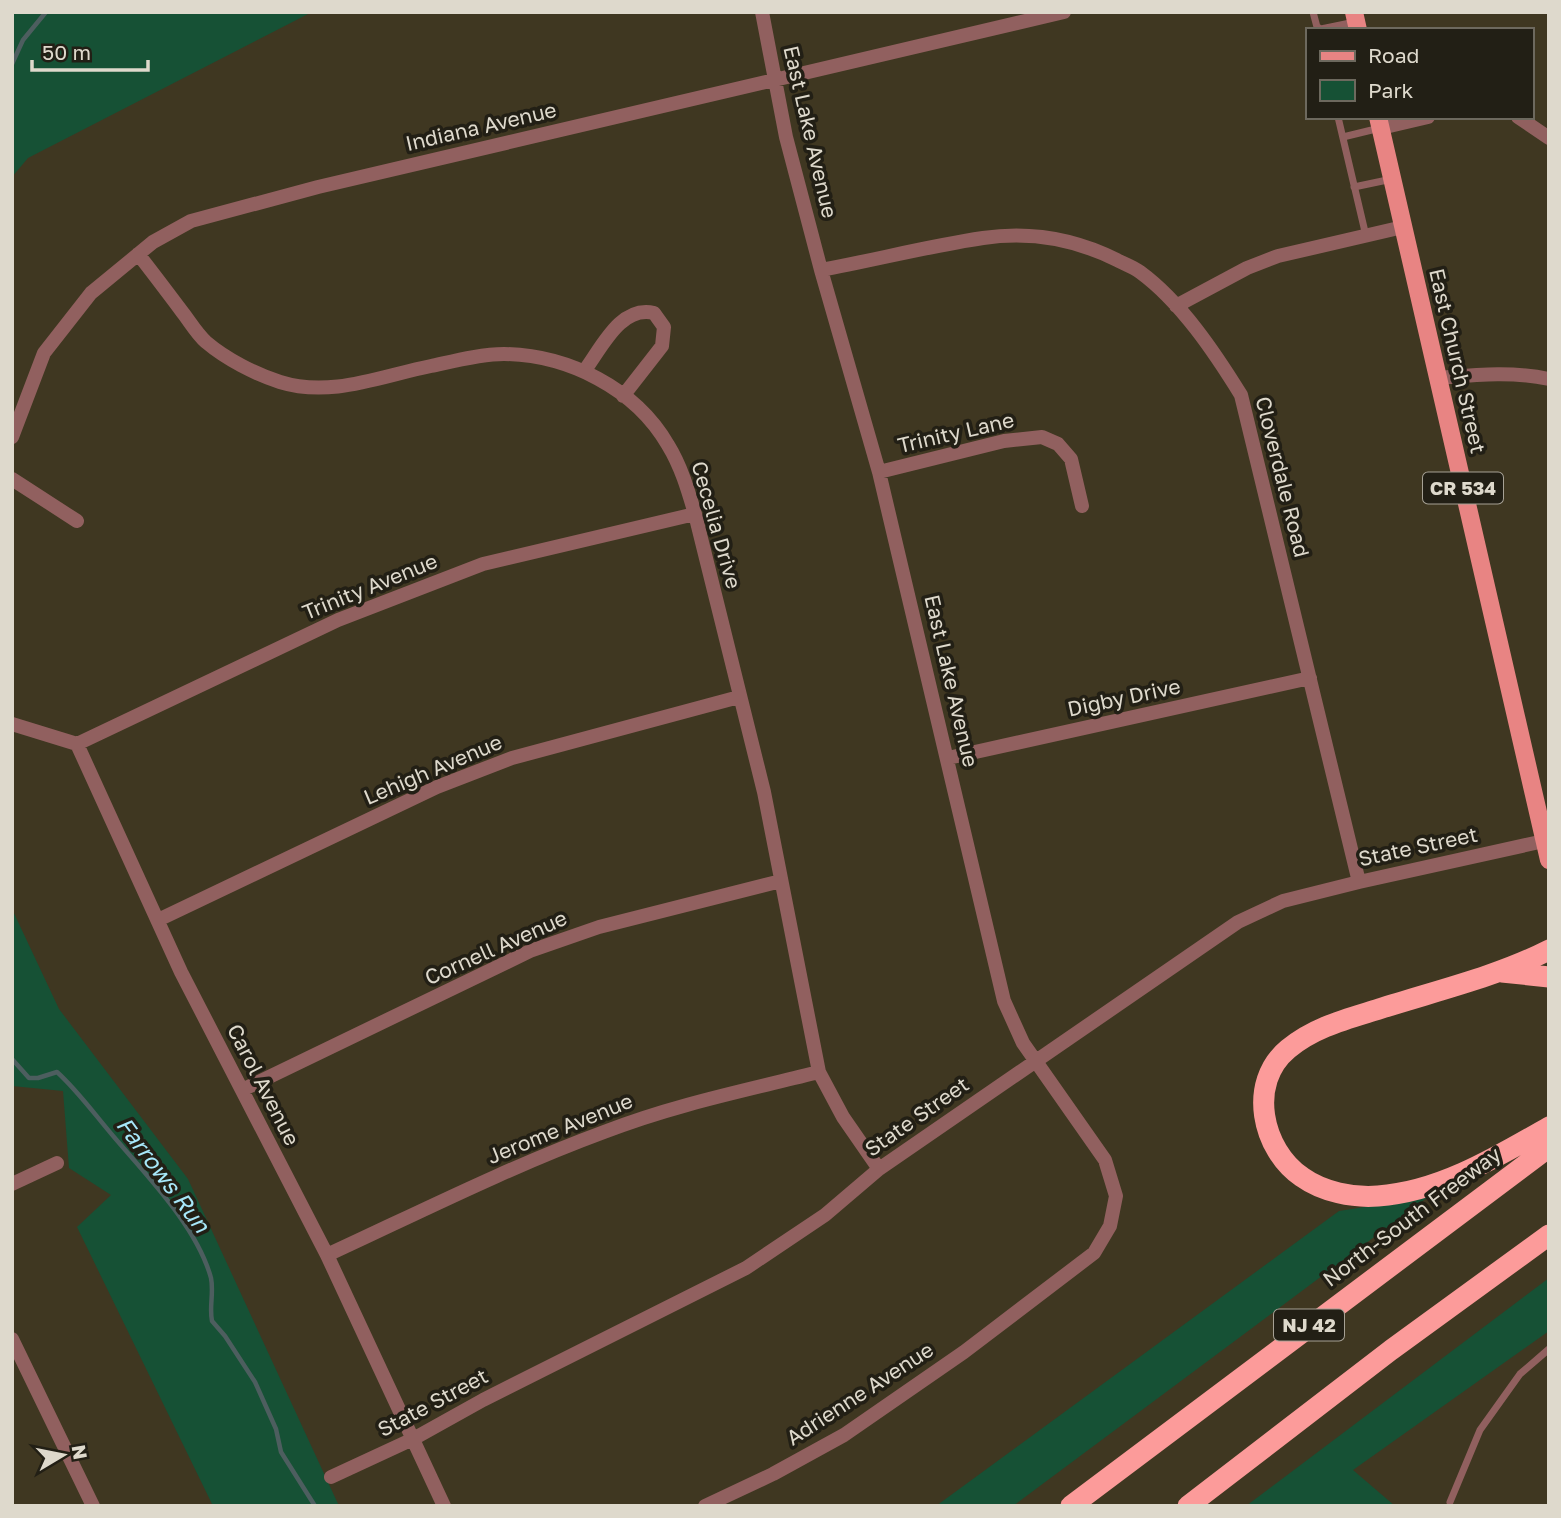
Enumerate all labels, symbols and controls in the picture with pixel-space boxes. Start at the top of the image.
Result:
scale bar [32,28,147,72]
legend [1306,28,1533,119]
text: 50 m [42,39,91,65]
text: Road [1368,42,1419,68]
street label: East Lake Avenue [778,43,843,221]
text: Park [1368,77,1414,103]
street label: Indiana Avenue [403,96,559,156]
street label: East Church Street [1424,266,1492,456]
street label: Cloverdale Road [1250,394,1315,560]
street label: Trinity Lane [895,406,1016,458]
street label: Cecelia Drive [686,458,748,592]
road number: CR 534 [1423,472,1503,503]
street label: Trinity Avenue [298,547,441,625]
street label: East Lake Avenue [919,592,984,770]
street label: Digby Drive [1065,672,1183,722]
street label: Lehigh Avenue [360,728,506,810]
street label: State Street [1356,821,1480,871]
street label: Cornell Avenue [420,904,571,990]
street label: Carol Avenue [222,1019,306,1150]
street label: State Street [859,1071,973,1162]
street label: Jerome Avenue [483,1087,636,1169]
water label: Farrows Run [111,1111,217,1238]
street label: North-South Freeway [1317,1141,1506,1292]
road number: NJ 42 [1274,1310,1344,1340]
street label: Adrienne Avenue [781,1336,938,1450]
street label: State Street [373,1362,492,1442]
north arrow [28,1420,98,1490]
text: N [68,1443,93,1461]

